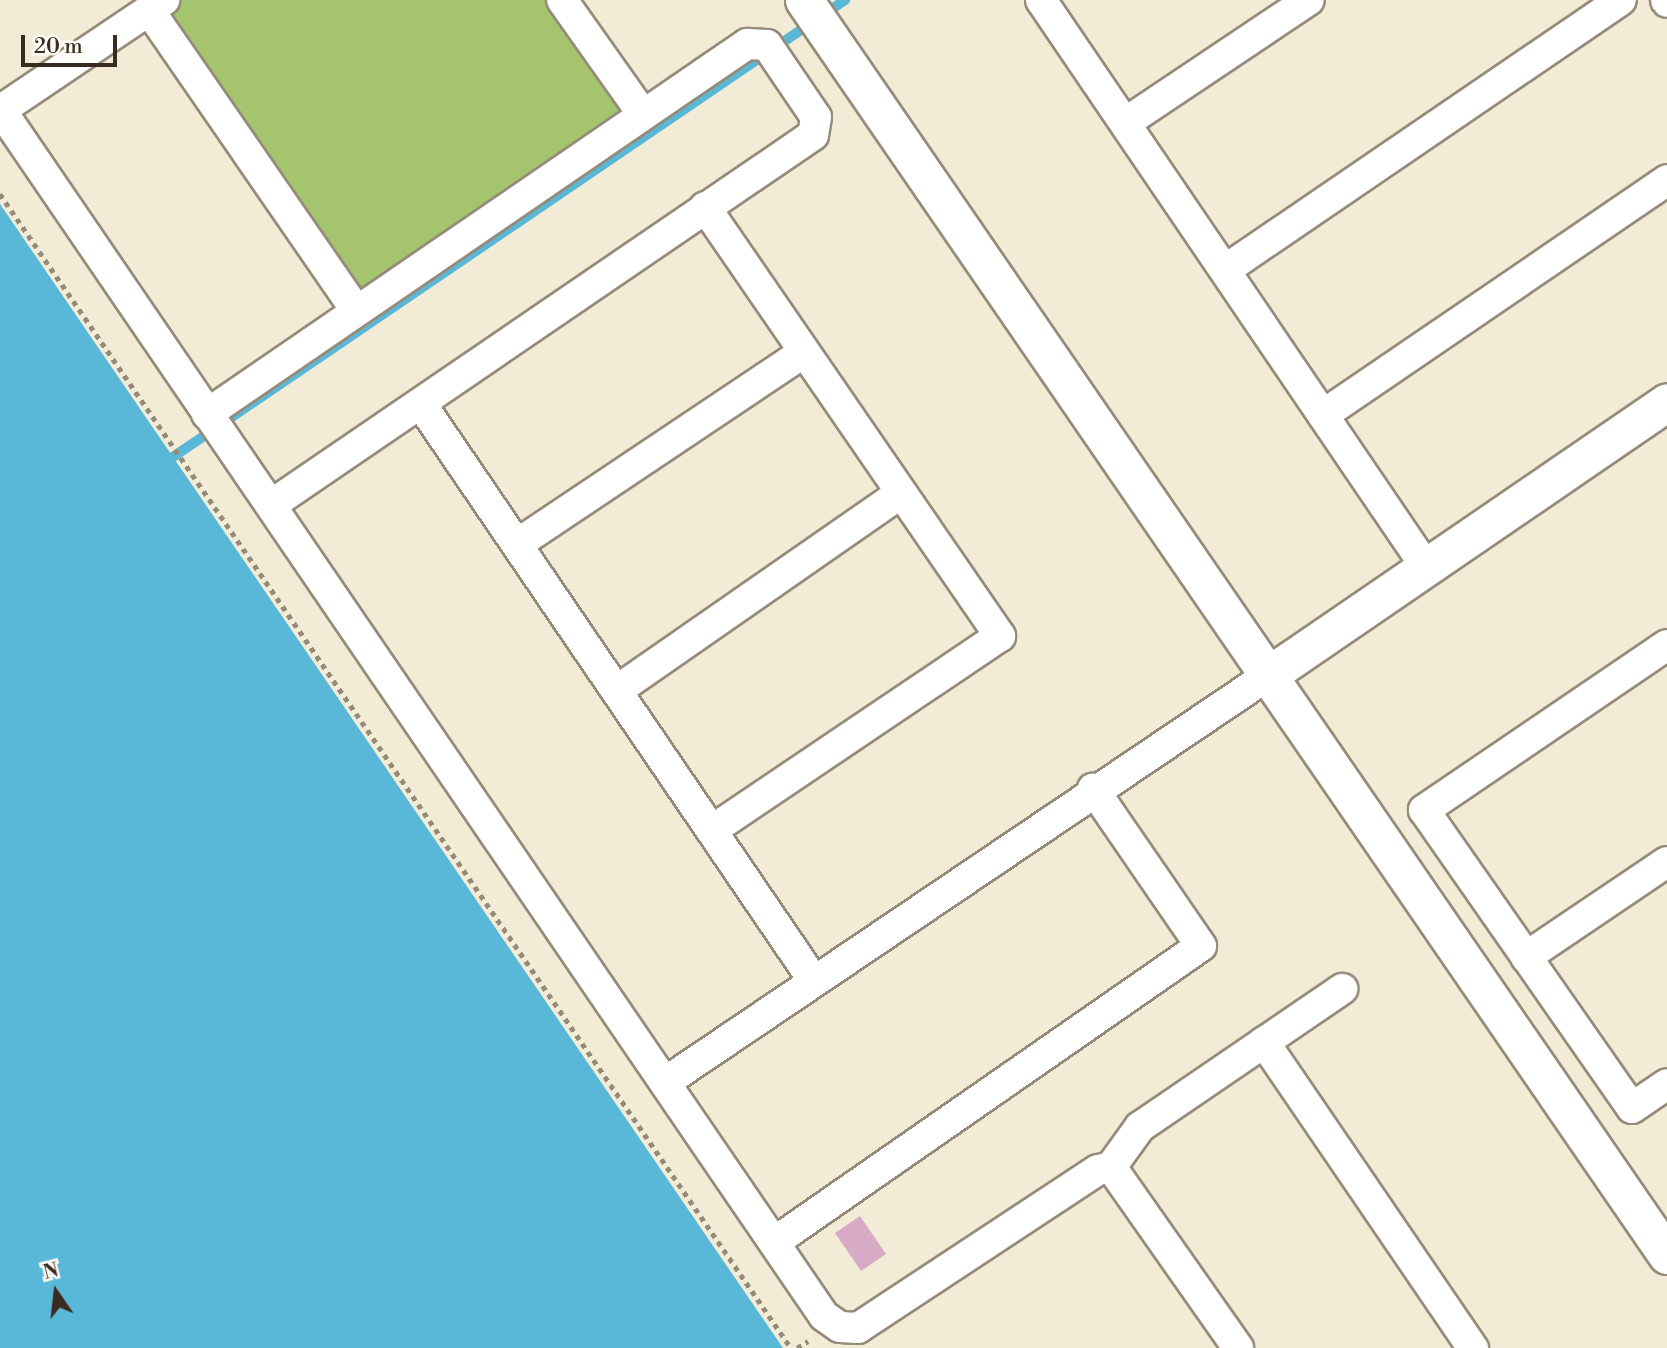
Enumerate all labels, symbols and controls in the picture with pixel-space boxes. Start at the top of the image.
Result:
scale bar [24,21,121,65]
text: 20 m [34,34,83,60]
north arrow [21,1257,91,1327]
text: N [41,1258,61,1285]

